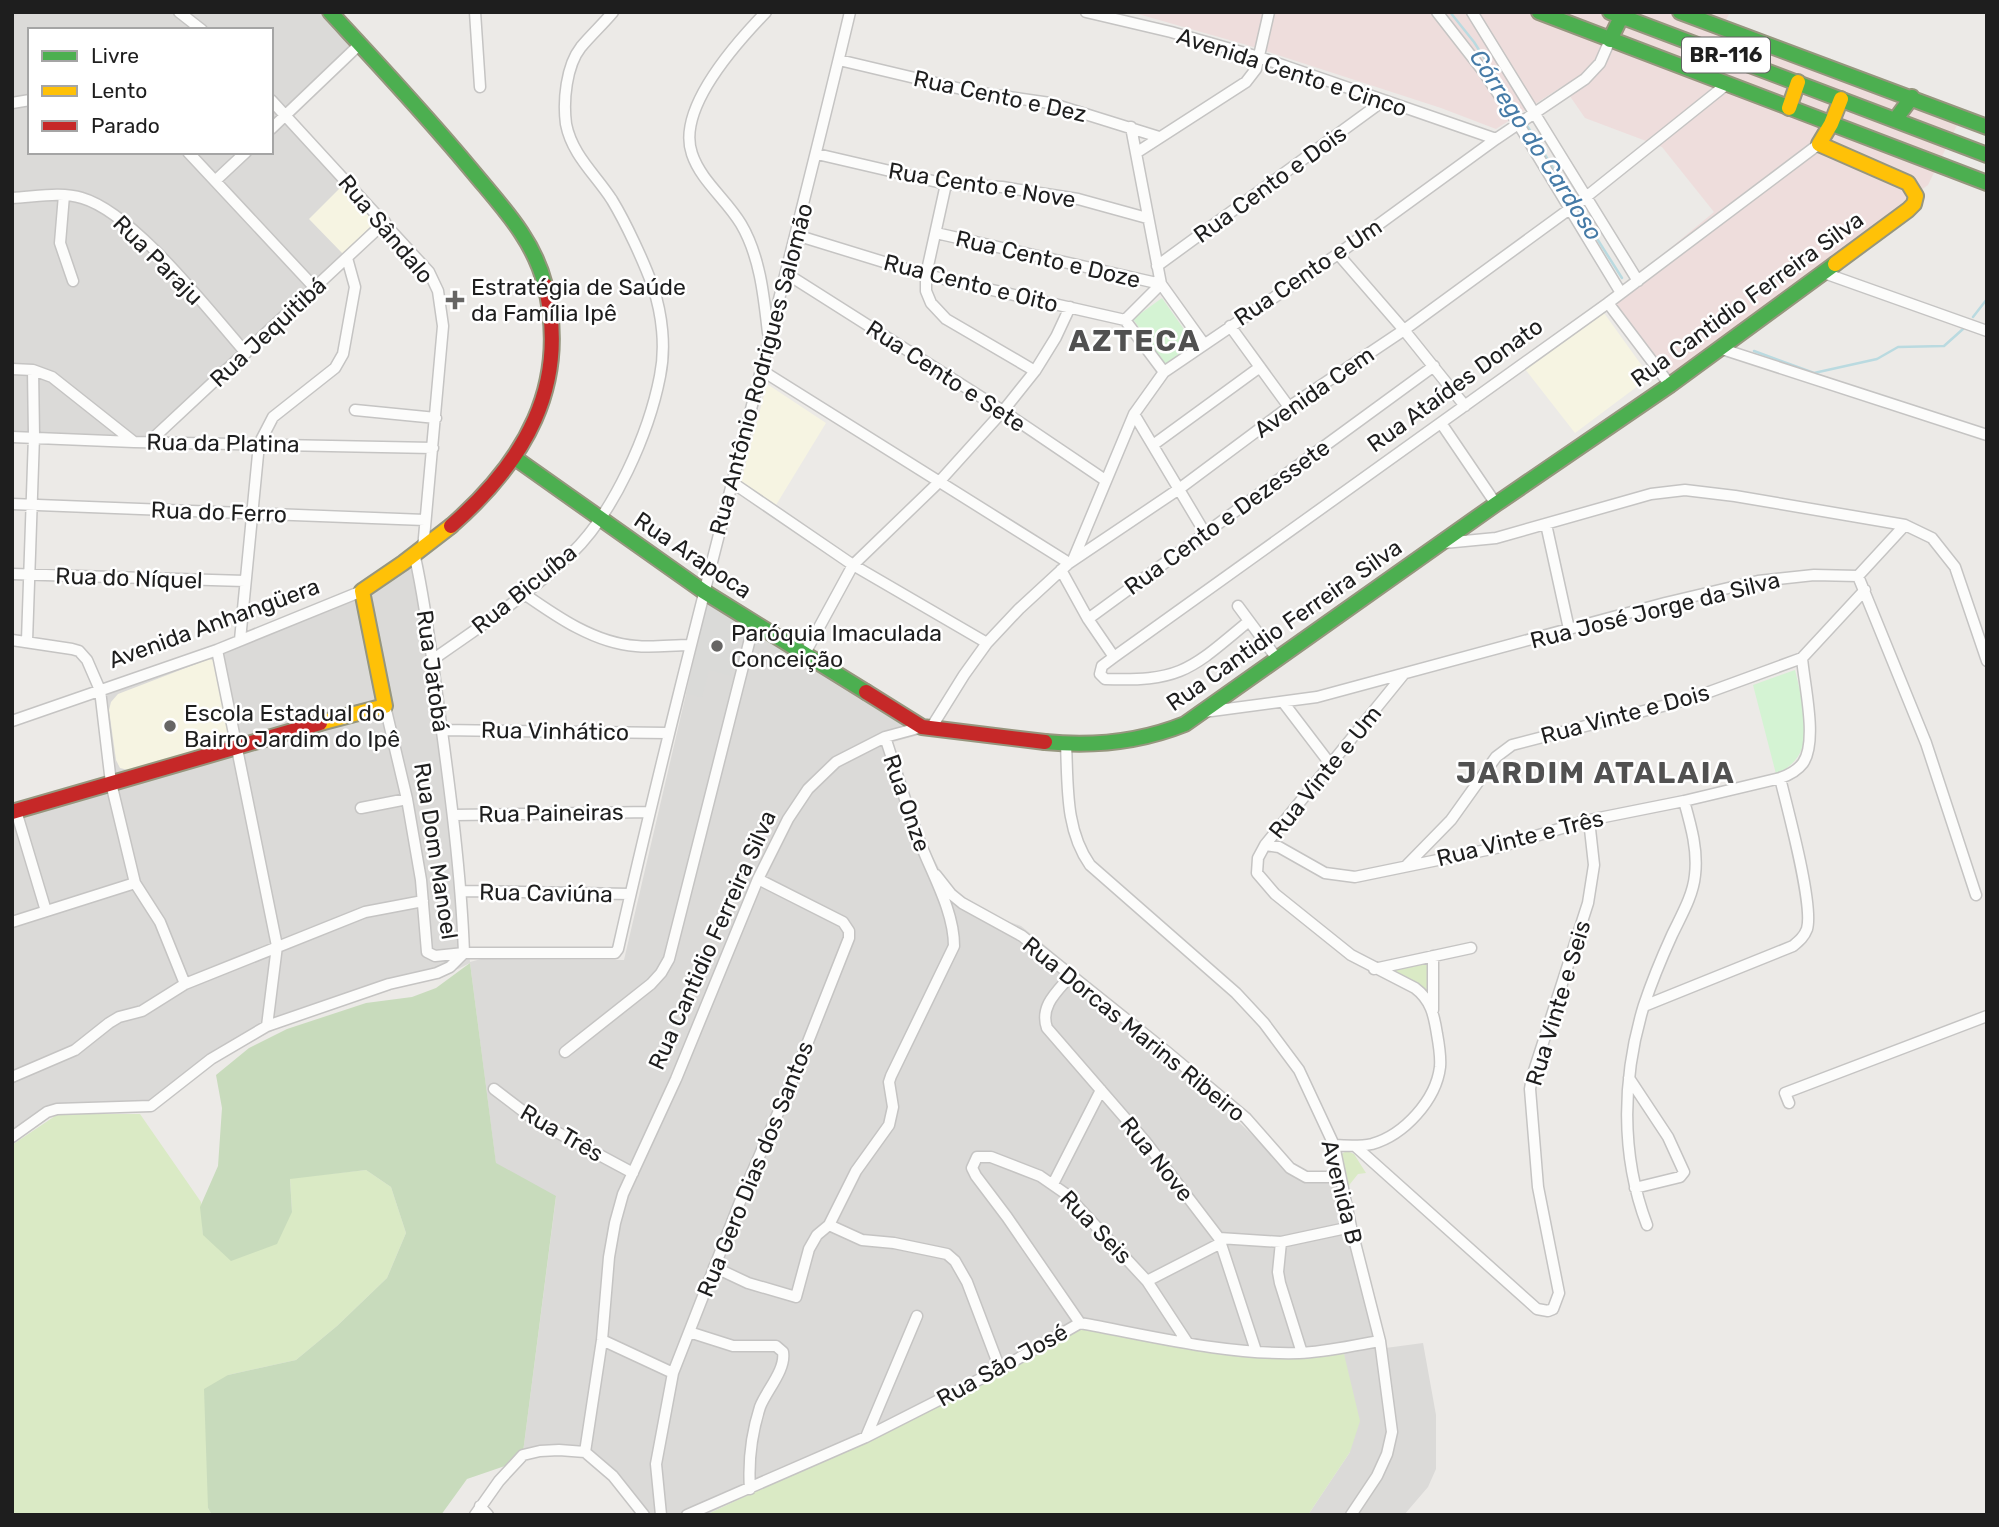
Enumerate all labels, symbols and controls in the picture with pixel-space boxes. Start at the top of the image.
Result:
street label: Avenida Cento e Cinco [1173,22,1411,122]
legend [28,28,273,154]
road number: BR-116 [1682,38,1770,72]
text: Livre [91,43,139,68]
water label: Córrego do Cardoso [1464,44,1608,246]
street label: Rua Cento e Dez [911,64,1089,128]
text: Lento [91,78,147,103]
text: Parado [91,113,160,138]
street label: Rua Cento e Dois [1188,119,1352,249]
street label: Rua Cento e Nove [886,156,1078,214]
street label: Rua Sândalo [332,169,440,289]
street label: Rua Antônio Rodrigues Salomão [703,200,819,538]
street label: Rua Cantidio Ferreira Silva [1625,205,1869,393]
street label: Rua Paraju [107,209,209,311]
street label: Rua Cento e Um [1229,212,1387,332]
street label: Rua Cento e Doze [953,224,1143,294]
street label: Rua Cento e Oito [881,248,1061,318]
street label: Rua Jequitibá [204,271,332,393]
place label: Estratégia de Saúde da Família Ipê [471,273,686,327]
marker: Estratégia de Saúde da Família Ipê [445,290,465,310]
street label: Rua Ataídes Donato [1362,312,1548,458]
street label: Rua Cento e Sete [861,314,1031,438]
district label: AZTECA [1068,323,1202,359]
street label: Avenida Cem [1249,340,1379,444]
street label: Rua da Platina [146,428,300,458]
street label: Rua Cento e Dezessete [1119,433,1335,601]
street label: Rua do Ferro [150,496,288,528]
street label: Rua Arapoca [629,505,757,605]
street label: Rua Cantidio Ferreira Silva [1161,533,1407,717]
street label: Rua Bicuíba [466,538,582,640]
street label: Rua do Níquel [55,561,203,595]
street label: Rua José Jorge da Silva [1527,565,1783,655]
street label: Avenida Anhangüera [105,572,323,674]
street label: Rua Jatobá [411,608,455,734]
place label: Paróquia Imaculada Conceição [731,619,942,673]
marker: Paróquia Imaculada Conceição [709,638,725,654]
street label: Rua Vinte e Dois [1538,678,1712,750]
place label: Escola Estadual do Bairro Jardim do Ipê [184,699,400,753]
street label: Rua Vinte e Um [1263,700,1387,844]
street label: Rua Vinhático [481,716,629,746]
marker: Escola Estadual do Bairro Jardim do Ipê [162,718,178,734]
street label: Rua Onze [877,751,937,855]
district label: JARDIM ATALAIA [1456,755,1736,791]
street label: Rua Dom Manoel [408,760,464,942]
street label: Rua Paineiras [478,798,624,828]
street label: Rua Vinte e Três [1434,804,1606,872]
street label: Rua Cantidio Ferreira Silva [642,806,782,1074]
street label: Rua Caviúna [479,878,613,908]
street label: Rua Vinte e Seis [1520,917,1596,1089]
street label: Rua Dorcas Marins Ribeiro [1017,930,1251,1128]
street label: Rua Gero Dias dos Santos [691,1037,819,1301]
street label: Rua Três [515,1098,609,1168]
street label: Rua Nove [1114,1111,1200,1207]
street label: Avenida B [1315,1137,1369,1247]
street label: Rua Seis [1054,1184,1138,1270]
street label: Rua São José [932,1317,1072,1413]

